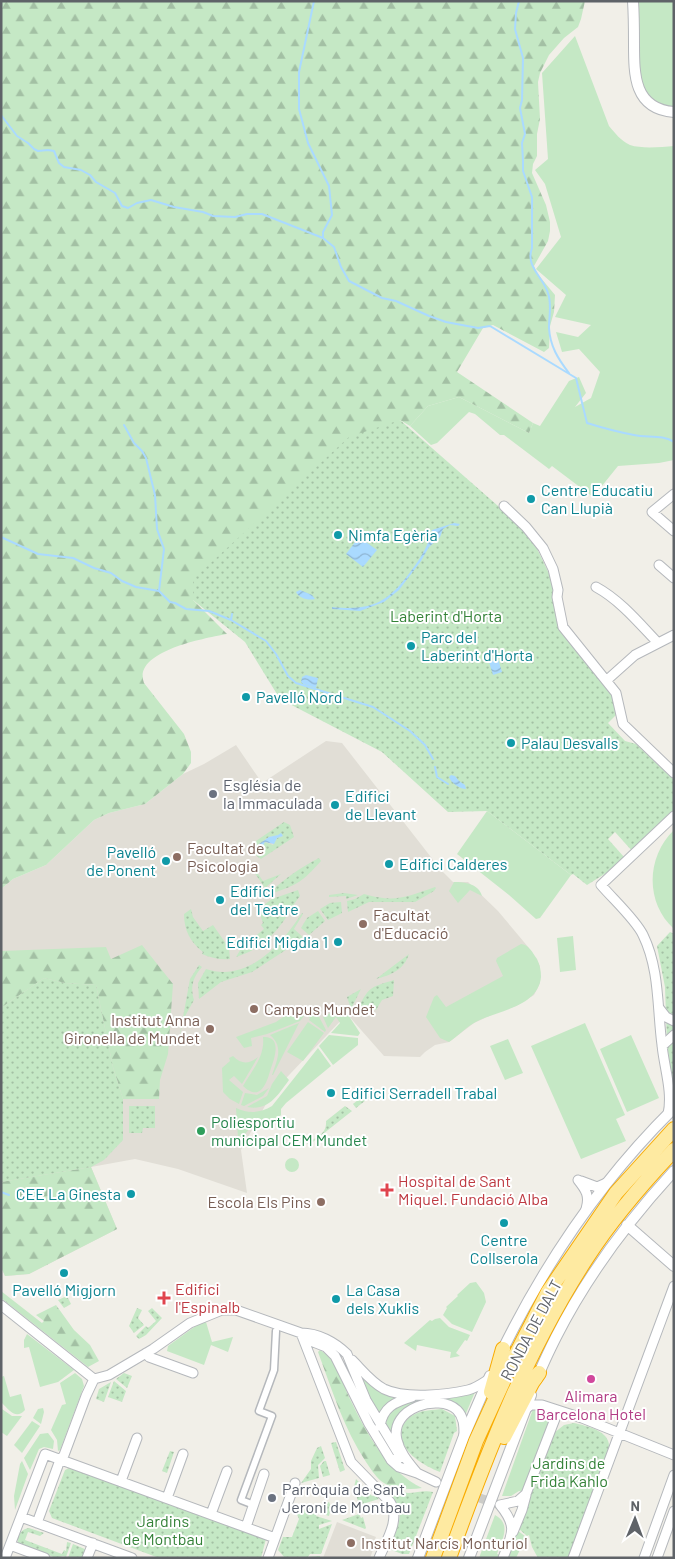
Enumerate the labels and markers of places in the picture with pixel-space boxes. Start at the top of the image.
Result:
place label: Centre Educatiu Can Llupià [541,480,653,517]
marker: Centre Educatiu Can Llupià [525,493,537,505]
place label: Nimfa Egèria [348,525,438,544]
marker: Nimfa Egèria [332,529,344,541]
place label: Parc del Laberint d'Horta [421,627,533,664]
marker: Parc del Laberint d'Horta [405,640,417,652]
place label: Pavelló Nord [256,687,343,706]
marker: Pavelló Nord [240,691,252,703]
place label: Palau Desvalls [521,733,618,752]
marker: Palau Desvalls [505,737,517,749]
place label: Església de la Immaculada [223,775,323,812]
place label: Edifici de Llevant [345,786,417,823]
marker: Església de la Immaculada [207,788,219,800]
marker: Edifici de Llevant [329,799,341,811]
place label: Facultat de Psicologia [187,838,265,875]
place label: Pavelló de Ponent [86,842,156,879]
marker: Facultat de Psicologia [171,851,183,863]
place label: Edifici Calderes [399,854,507,873]
marker: Pavelló de Ponent [160,855,172,867]
marker: Edifici Calderes [383,858,395,870]
place label: Edifici del Teatre [230,881,299,918]
marker: Edifici del Teatre [214,894,226,906]
place label: Facultat d'Educació [373,905,448,942]
marker: Facultat d'Educació [357,918,369,930]
place label: Edifici Migdia 1 [226,932,328,951]
marker: Edifici Migdia 1 [332,936,344,948]
place label: Campus Mundet [264,999,375,1018]
marker: Campus Mundet [248,1003,260,1015]
place label: Institut Anna Gironella de Mundet [64,1010,200,1047]
marker: Institut Anna Gironella de Mundet [204,1023,216,1035]
place label: Edifici Serradell Trabal [341,1083,497,1102]
marker: Edifici Serradell Trabal [325,1087,337,1099]
place label: Poliesportiu municipal CEM Mundet [211,1112,367,1149]
marker: Poliesportiu municipal CEM Mundet [195,1125,207,1137]
place label: Hospital de Sant Miquel. Fundació Alba [398,1171,548,1208]
marker: Hospital de Sant Miquel. Fundació Alba [380,1183,394,1197]
place label: CEE La Ginesta [16,1184,121,1203]
marker: CEE La Ginesta [125,1188,137,1200]
place label: Escola Els Pins [207,1192,311,1211]
marker: Escola Els Pins [315,1196,327,1208]
marker: Centre Collserola [498,1217,510,1229]
place label: Centre Collserola [470,1230,538,1267]
marker: Pavelló Migjorn [58,1267,70,1279]
place label: Edifici l'Espinalb [175,1279,240,1316]
place label: Pavelló Migjorn [12,1280,116,1299]
place label: La Casa dels Xuklis [346,1280,419,1317]
marker: Edifici l'Espinalb [157,1291,171,1305]
marker: La Casa dels Xuklis [330,1293,342,1305]
marker: Alimara Barcelona Hotel [585,1373,597,1385]
place label: Alimara Barcelona Hotel [536,1386,646,1423]
place label: Parròquia de Sant Jeroni de Montbau [282,1479,411,1516]
marker: Parròquia de Sant Jeroni de Montbau [266,1492,278,1504]
place label: Institut Narcís Monturiol [361,1533,528,1552]
marker: Institut Narcís Monturiol [345,1537,357,1549]

